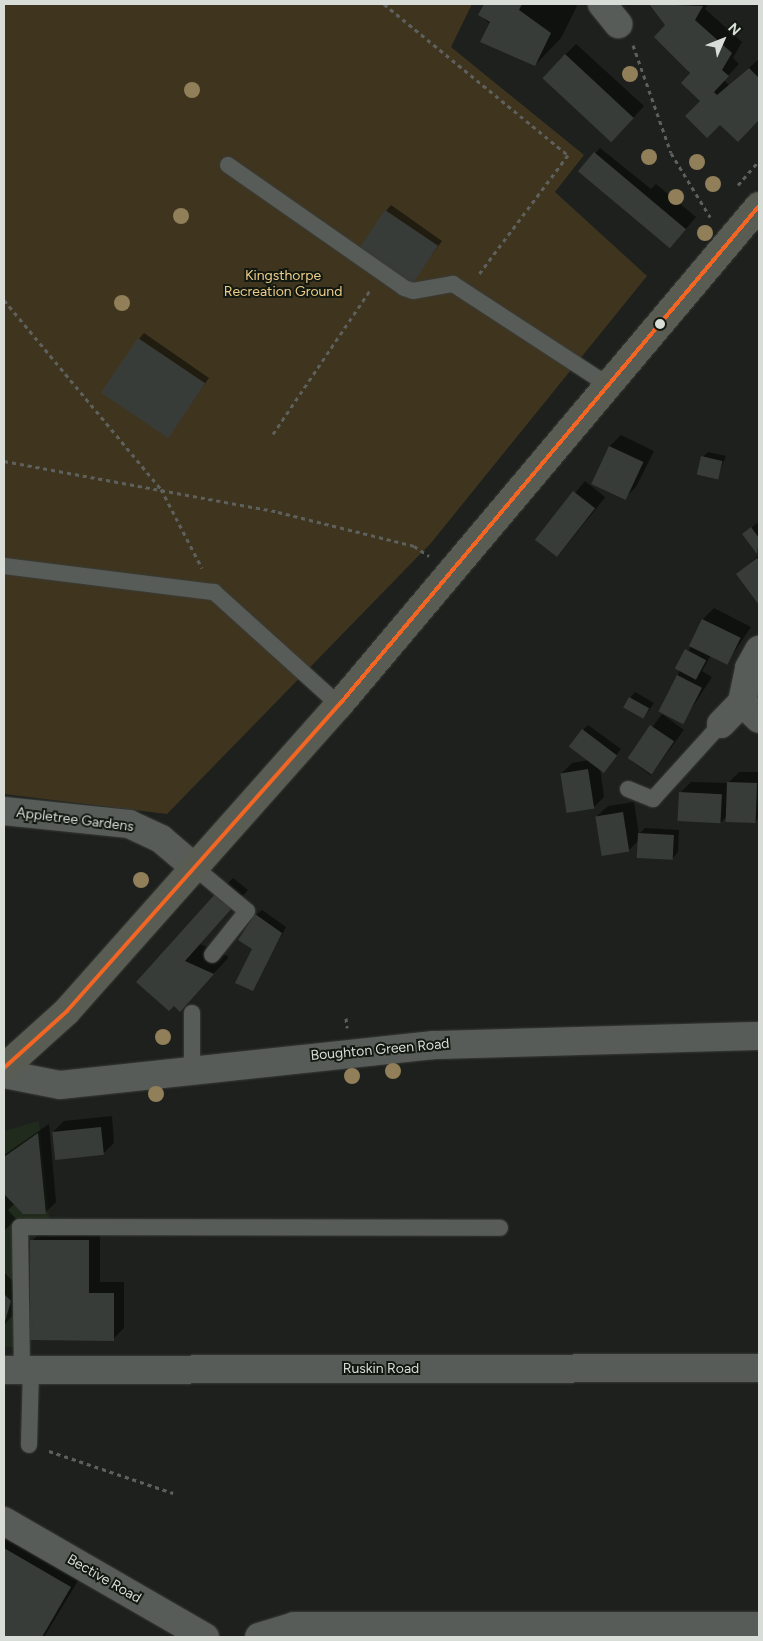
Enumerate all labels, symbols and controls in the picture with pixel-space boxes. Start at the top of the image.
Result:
north arrow [698,15,748,65]
text: N [724,19,744,39]
park label: Kingsthorpe Recreation Ground [224,268,342,300]
unlabelled marker [655,319,665,329]
street label: Appletree Gardens [15,804,135,836]
street label: Boughton Green Road [310,1036,450,1064]
street label: Ruskin Road [343,1361,419,1377]
street label: Bective Road [64,1551,144,1607]

